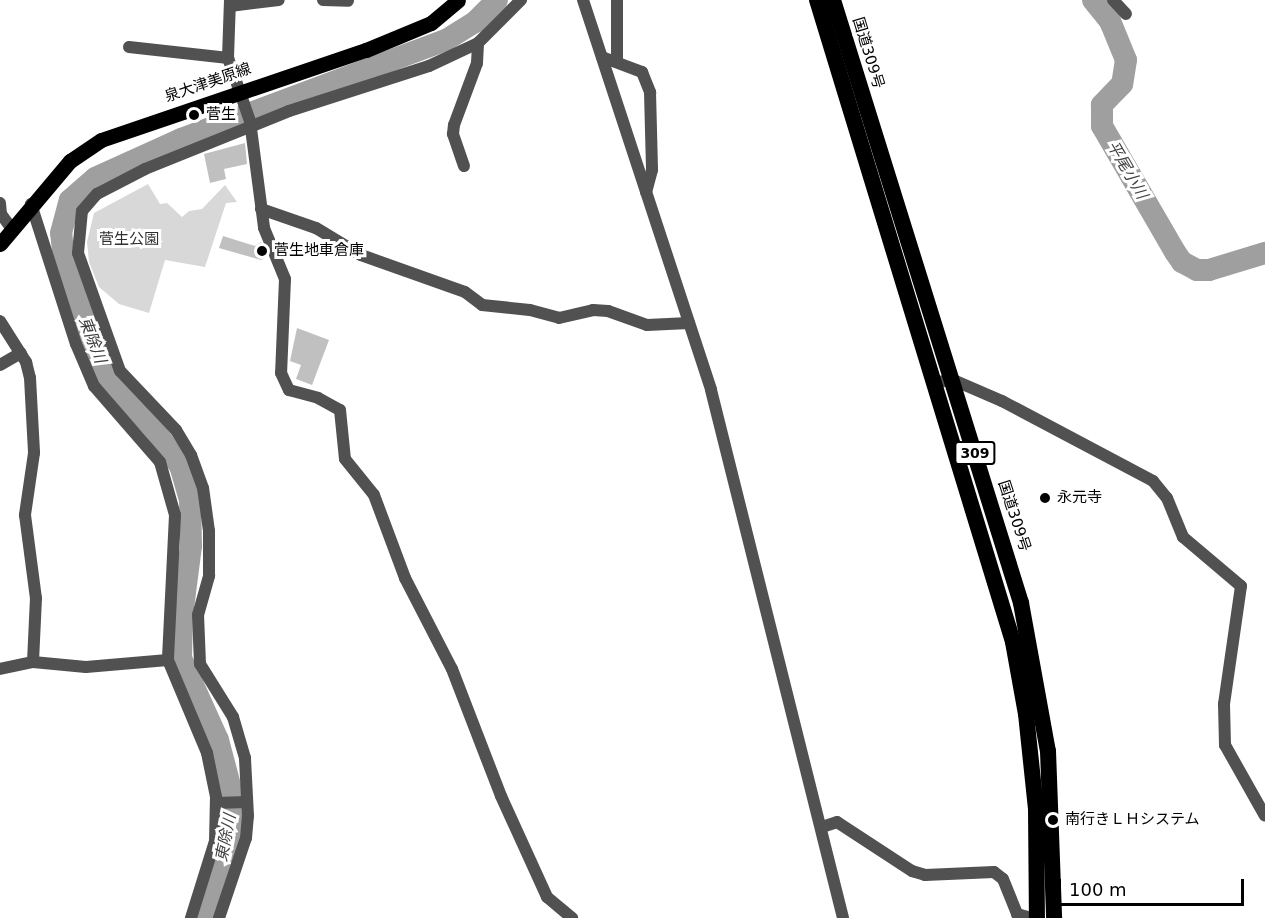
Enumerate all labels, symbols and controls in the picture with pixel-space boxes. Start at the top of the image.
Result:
street label: 国道309号 [849,15,887,91]
street label: 泉大津美原線 [163,60,253,106]
place label: 菅生 [206,106,236,124]
marker: 菅生 [187,108,201,122]
water label: 平尾小川 [1103,137,1151,203]
park label: 菅生公園 [99,231,159,249]
place label: 菅生地車倉庫 [274,242,364,260]
marker: 菅生地車倉庫 [255,244,269,258]
water label: 東除川 [74,314,110,366]
road number: 309 [954,442,996,464]
street label: 国道309号 [994,478,1034,554]
place label: 永元寺 [1057,489,1102,507]
marker: 永元寺 [1038,491,1052,505]
place label: 南行きＬＨシステム [1065,811,1200,829]
water label: 東除川 [212,813,240,863]
marker: 南行きＬＨシステム [1046,813,1060,827]
scale bar [1061,867,1247,905]
text: 100 m [1069,879,1127,900]

